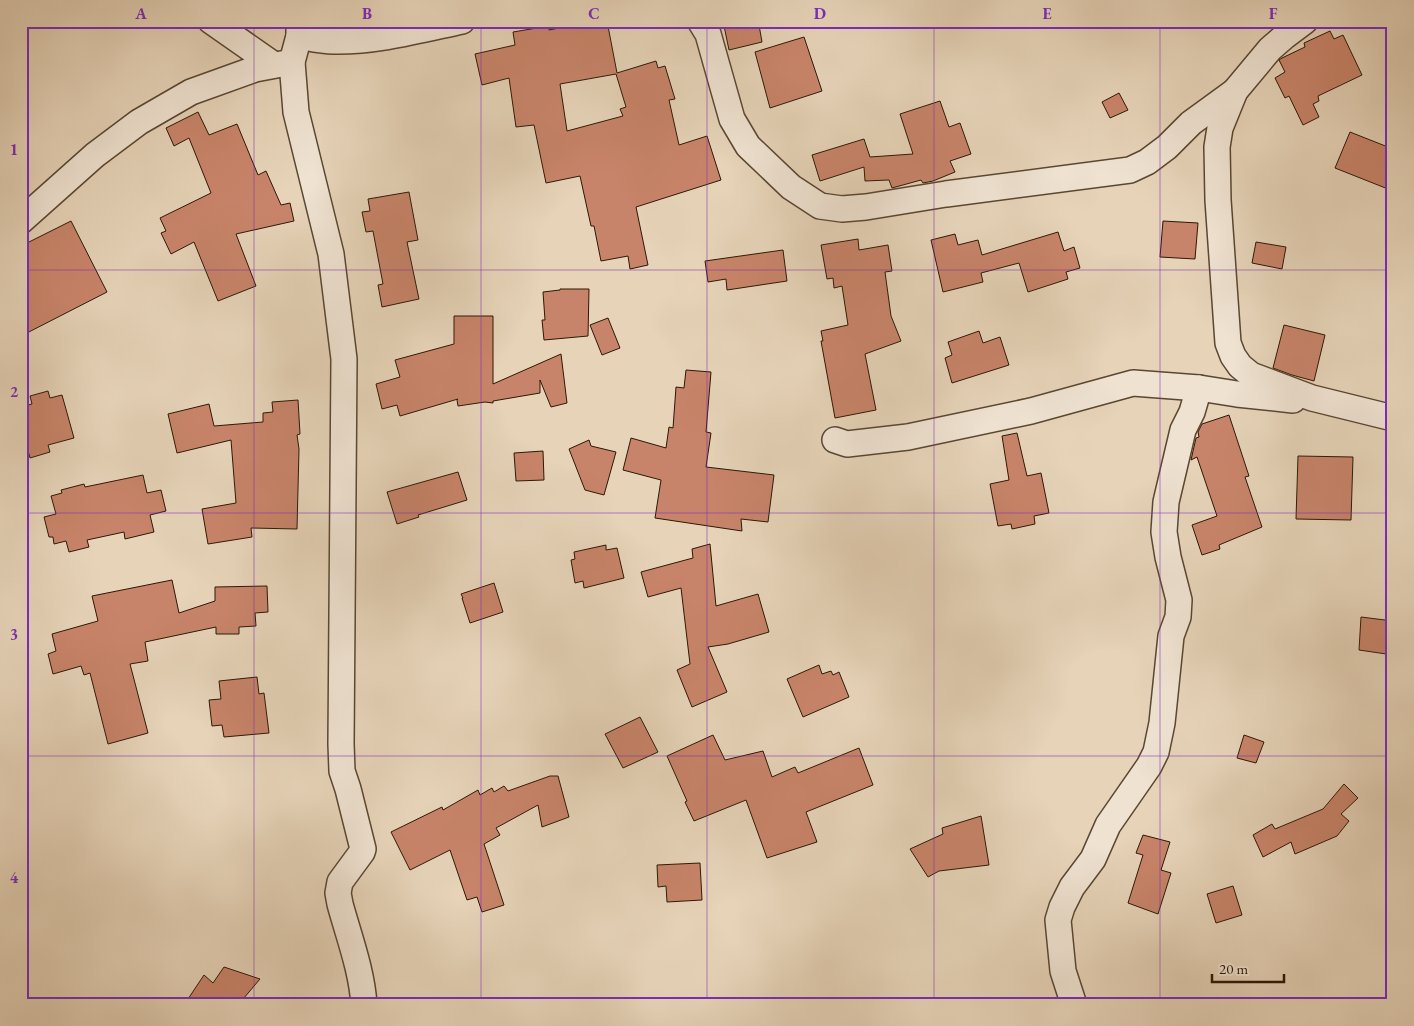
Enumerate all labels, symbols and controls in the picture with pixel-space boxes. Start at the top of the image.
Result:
text: A [134,3,147,24]
text: B [362,3,372,24]
text: C [588,3,600,24]
text: D [814,3,826,24]
text: E [1042,3,1052,24]
text: F [1269,3,1278,24]
text: 1 [10,139,18,160]
text: 2 [10,381,19,402]
text: 3 [10,624,18,645]
text: 4 [10,867,19,888]
scale bar [1212,951,1284,983]
text: 20 m [1219,959,1248,978]

